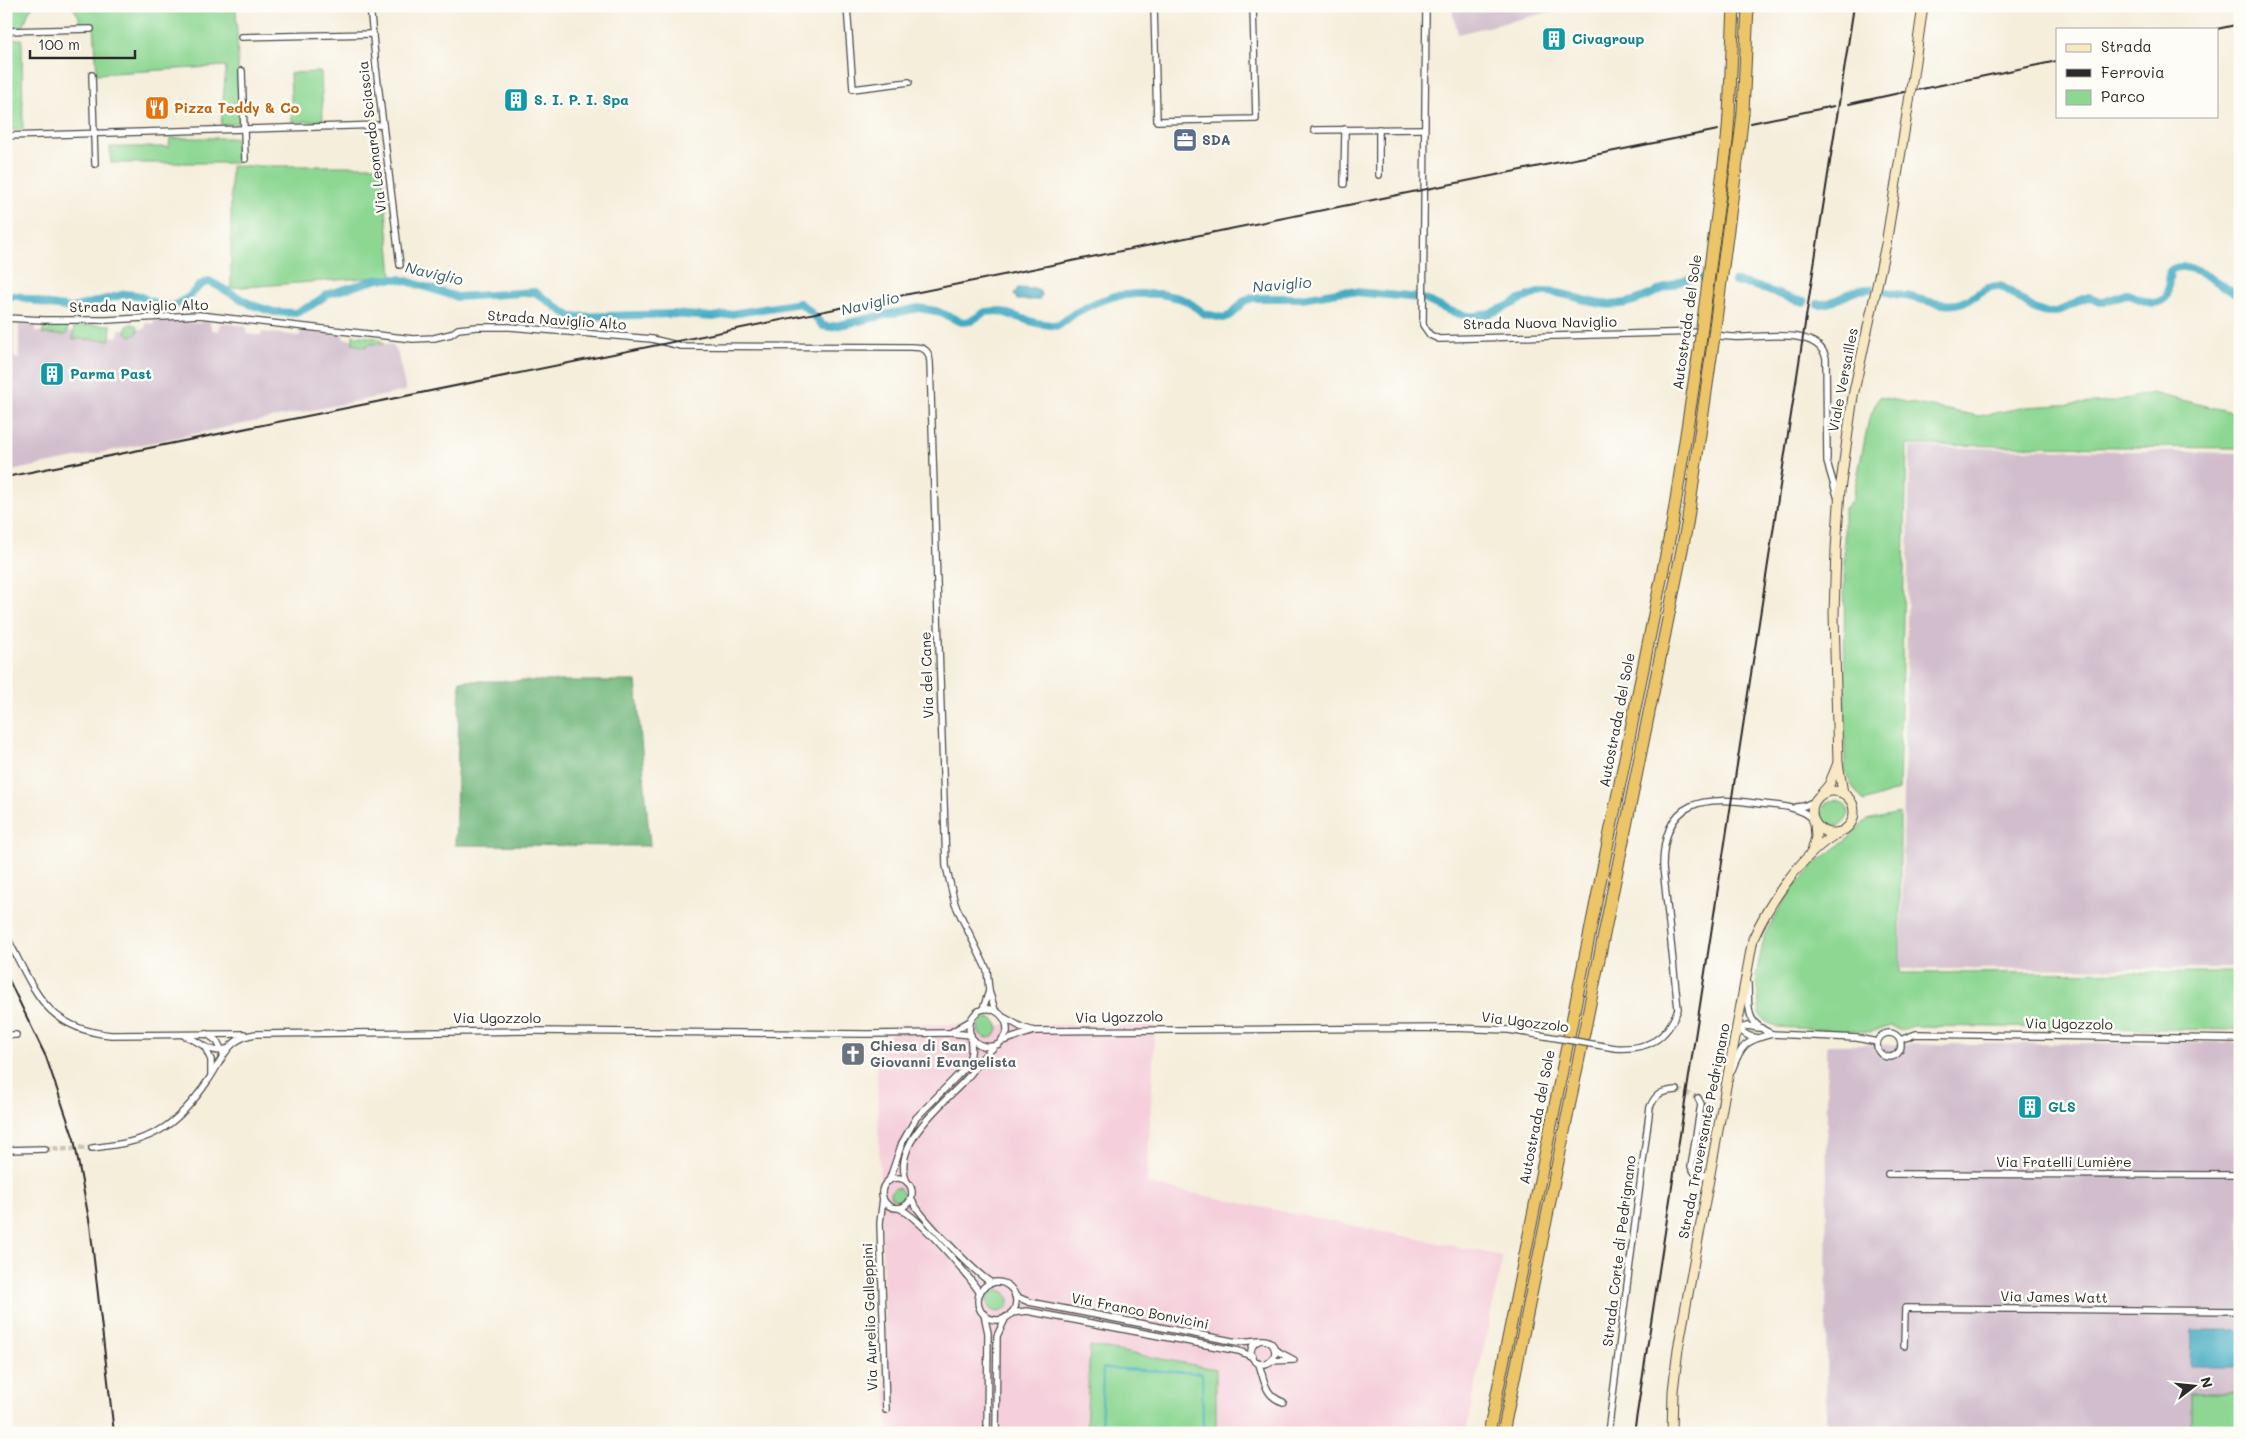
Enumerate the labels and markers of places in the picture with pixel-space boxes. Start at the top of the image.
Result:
building icon: Civagroup [1541,26,1567,52]
place label: Civagroup [1572,29,1644,48]
building icon: S. I. P. I. Spa [503,87,529,113]
place label: S. I. P. I. Spa [534,90,629,109]
restaurant icon: Pizza Teddy & Co [144,95,170,121]
place label: Pizza Teddy & Co [174,98,300,117]
office icon: SDA [1172,127,1198,153]
place label: SDA [1202,130,1231,149]
building icon: Parma Past [39,361,65,387]
place label: Parma Past [70,364,152,383]
place label: Chiesa di San Giovanni Evangelista [870,1036,1017,1071]
church icon: Chiesa di San Giovanni Evangelista [840,1041,866,1067]
building icon: GLS [2017,1094,2043,1120]
place label: GLS [2048,1097,2076,1116]

